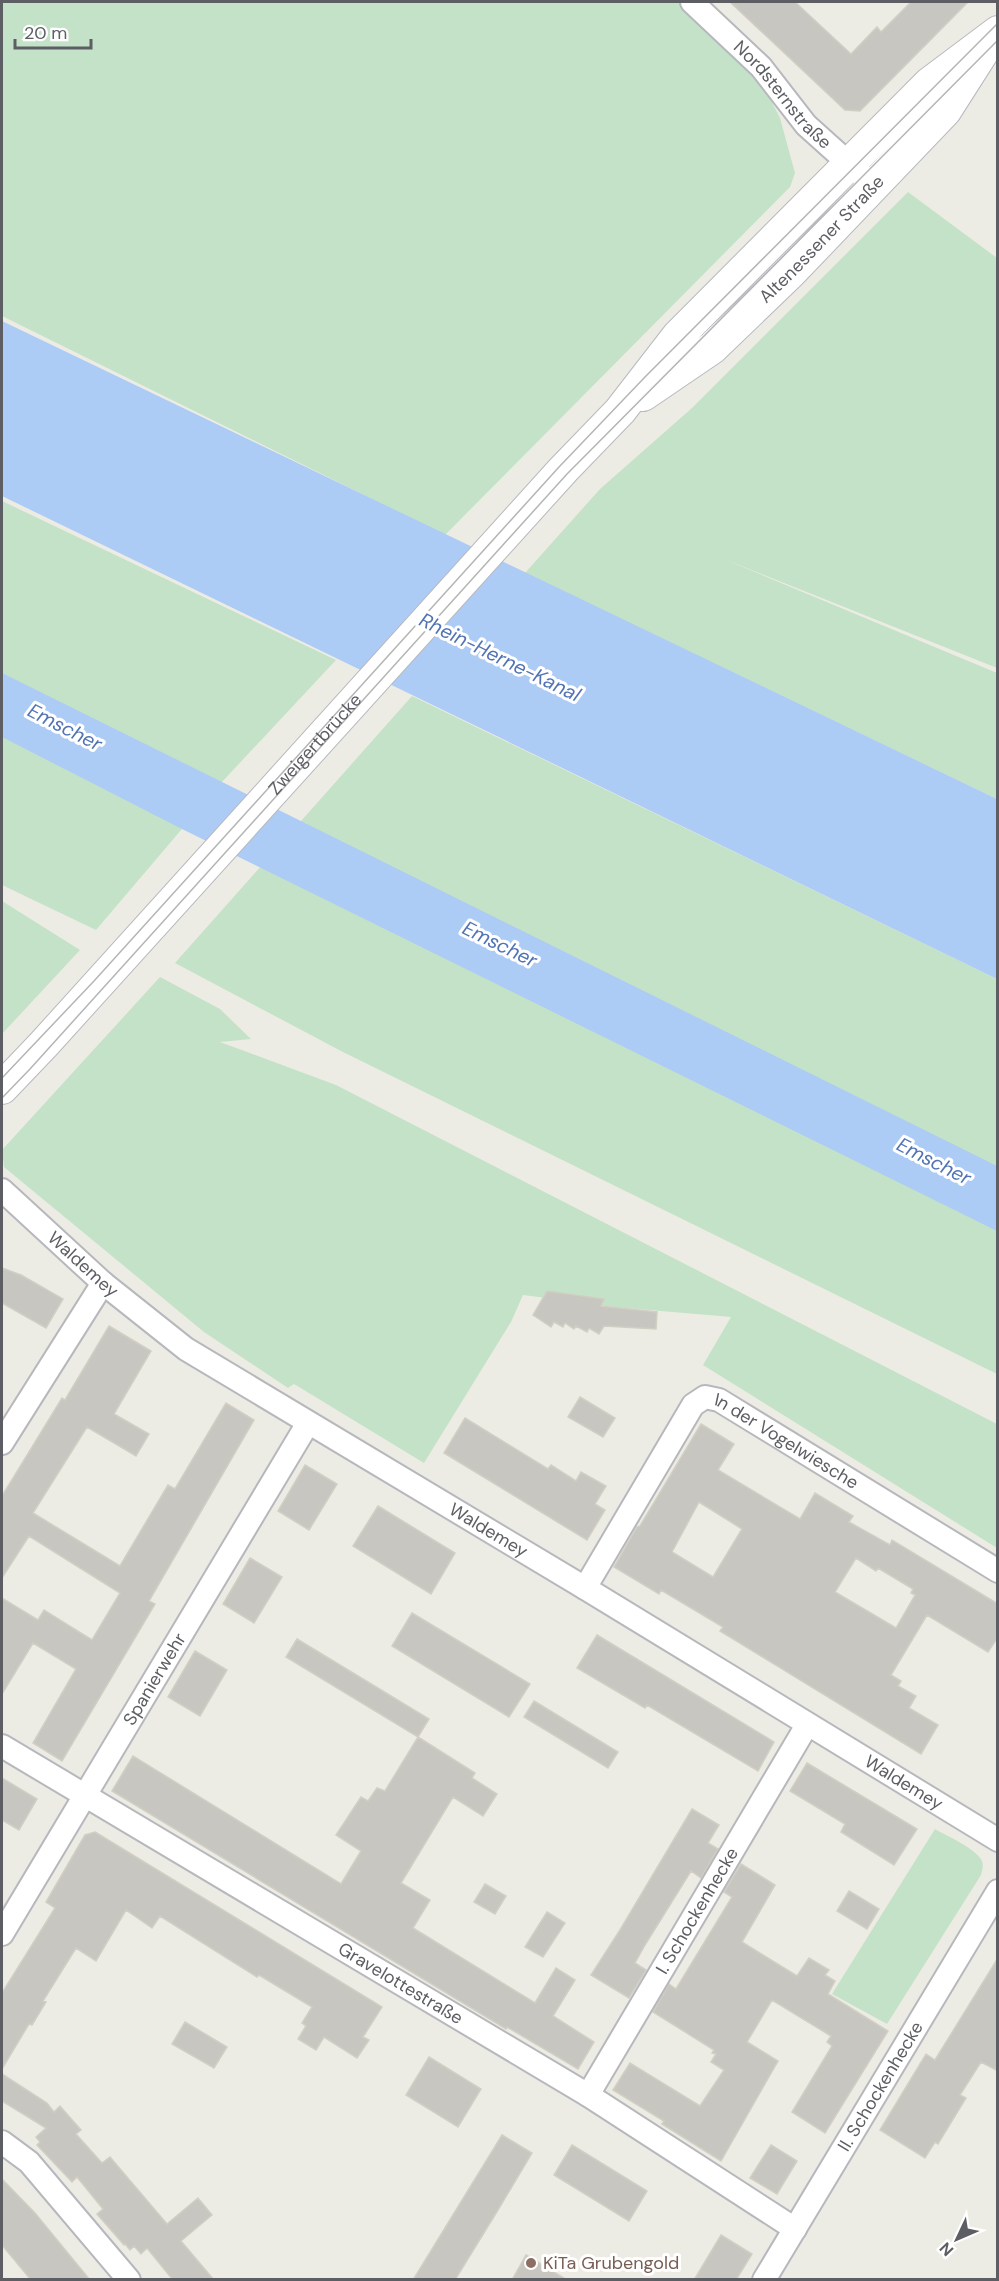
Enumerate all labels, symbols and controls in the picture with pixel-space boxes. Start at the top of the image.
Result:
scale bar [15,12,92,50]
text: 20 m [24,21,67,45]
street label: Nordsternstraße [728,35,837,154]
street label: Altenessener Straße [754,170,889,308]
water label: Rhein-Herne-Kanal [415,607,585,708]
street label: Zweigertbrücke [263,688,367,800]
water label: Emscher [23,697,107,757]
water label: Emscher [458,915,542,973]
water label: Emscher [892,1131,976,1191]
street label: Waldemey [42,1226,123,1303]
street label: In der Vogelwiesche [712,1387,863,1495]
street label: Waldemey [445,1497,532,1563]
street label: Spanierwehr [118,1628,192,1730]
street label: Waldemey [860,1749,948,1816]
street label: I. Schockenhecke [650,1843,744,1979]
street label: Gravelottestraße [334,1937,468,2030]
street label: II. Schockenhecke [832,2017,929,2156]
north arrow [927,2209,987,2269]
text: N [935,2238,958,2261]
place label: KiTa Grubengold [543,2251,679,2275]
marker: KiTa Grubengold [524,2256,538,2270]

